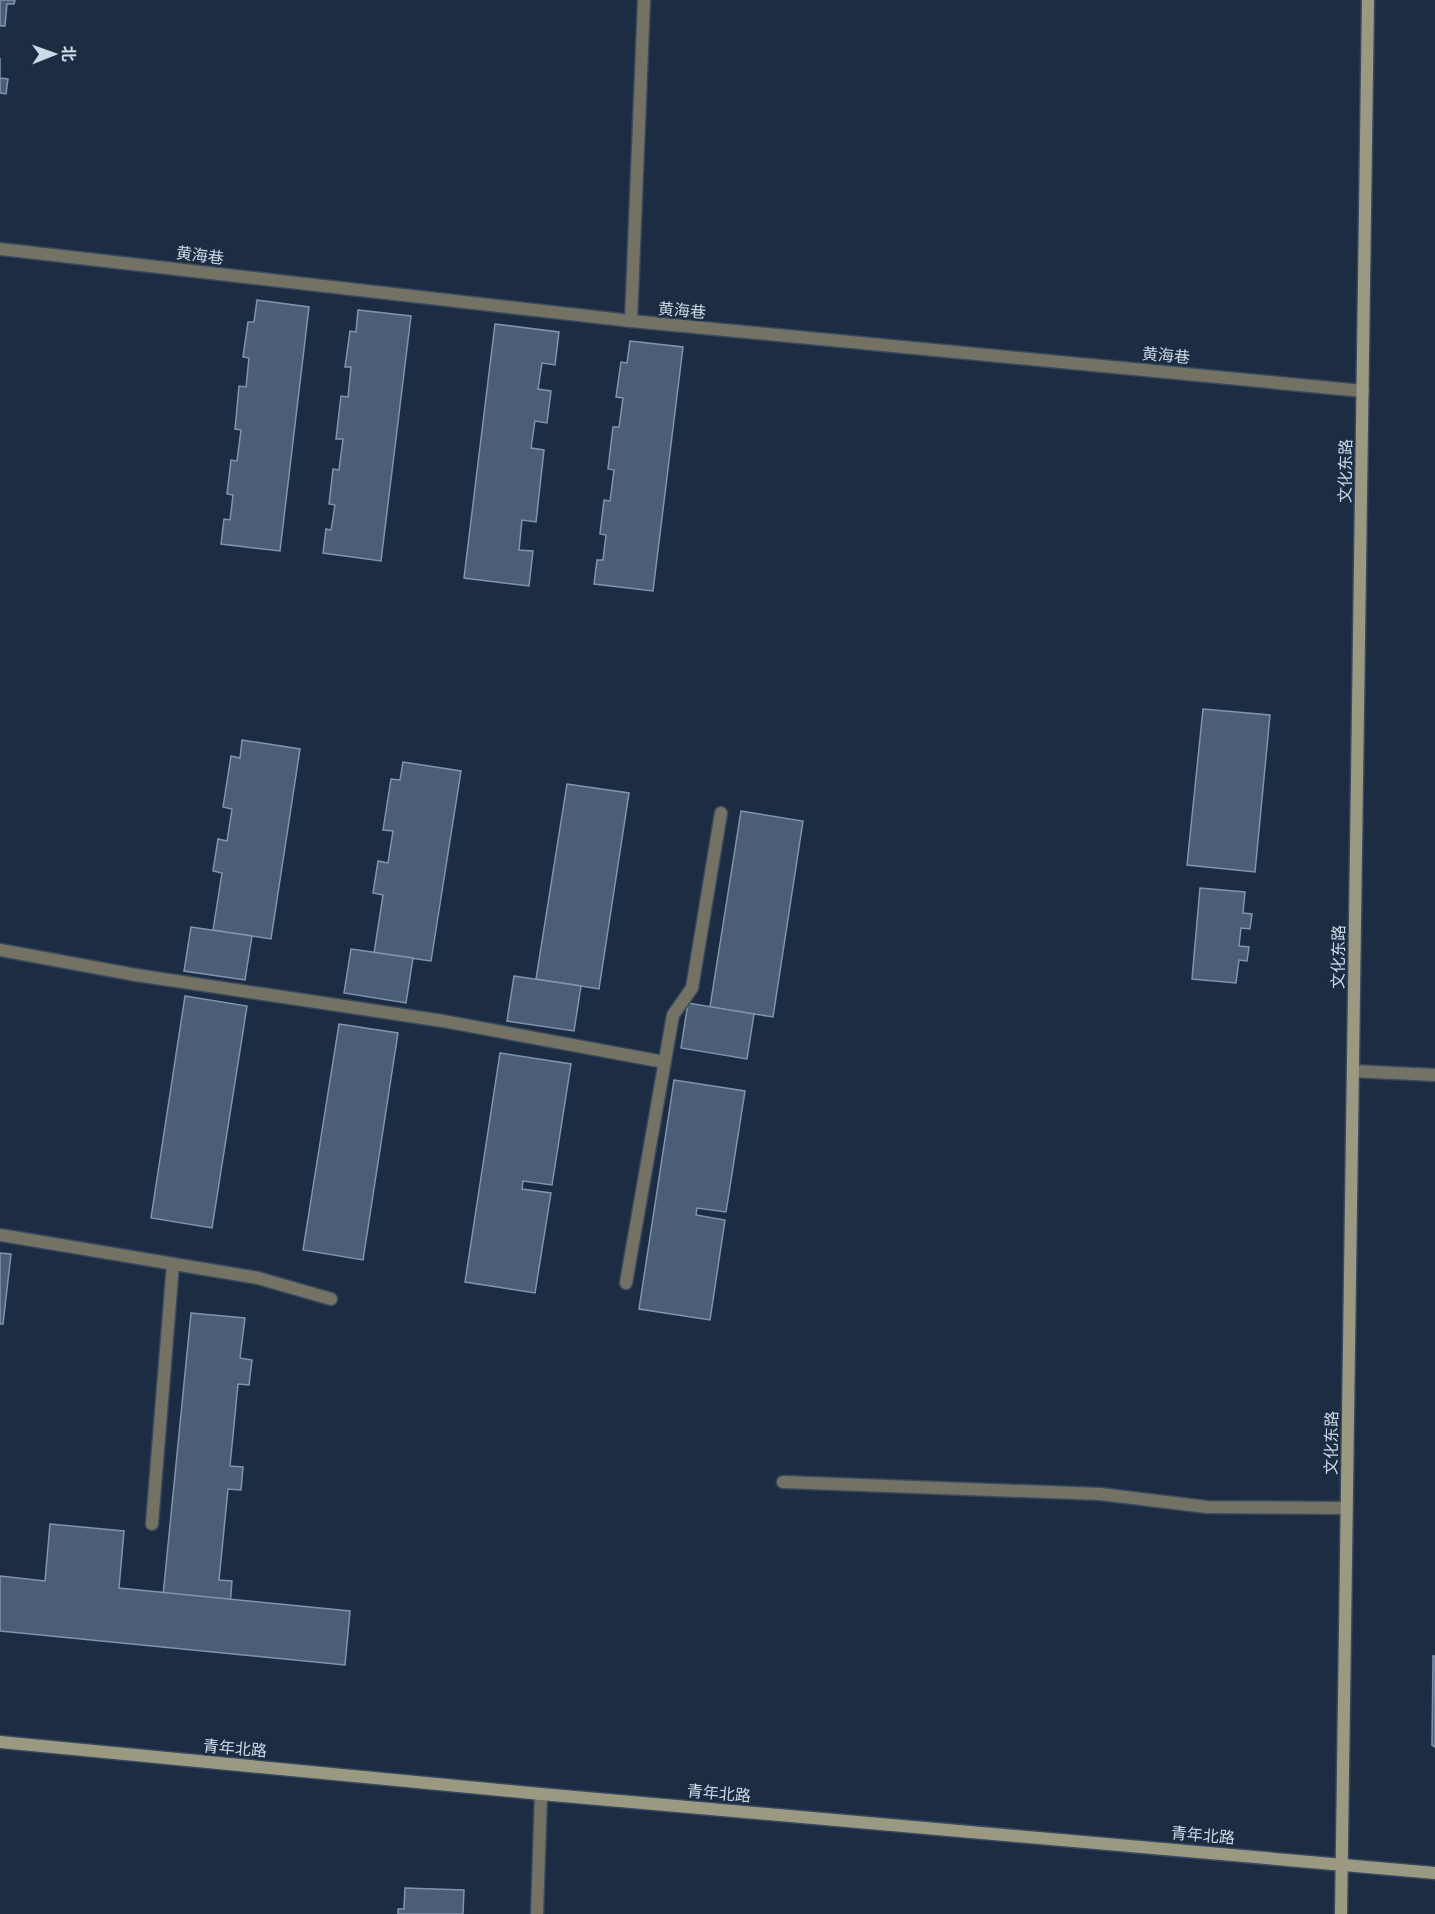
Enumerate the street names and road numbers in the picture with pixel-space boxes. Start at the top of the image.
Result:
street label: 黄海巷 [175,242,225,268]
street label: 黄海巷 [657,298,707,322]
street label: 黄海巷 [1141,343,1191,367]
street label: 文化东路 [1334,439,1356,503]
street label: 文化东路 [1327,925,1349,989]
street label: 文化东路 [1320,1411,1342,1475]
street label: 青年北路 [202,1735,268,1761]
street label: 青年北路 [686,1780,752,1806]
street label: 青年北路 [1170,1822,1236,1848]

